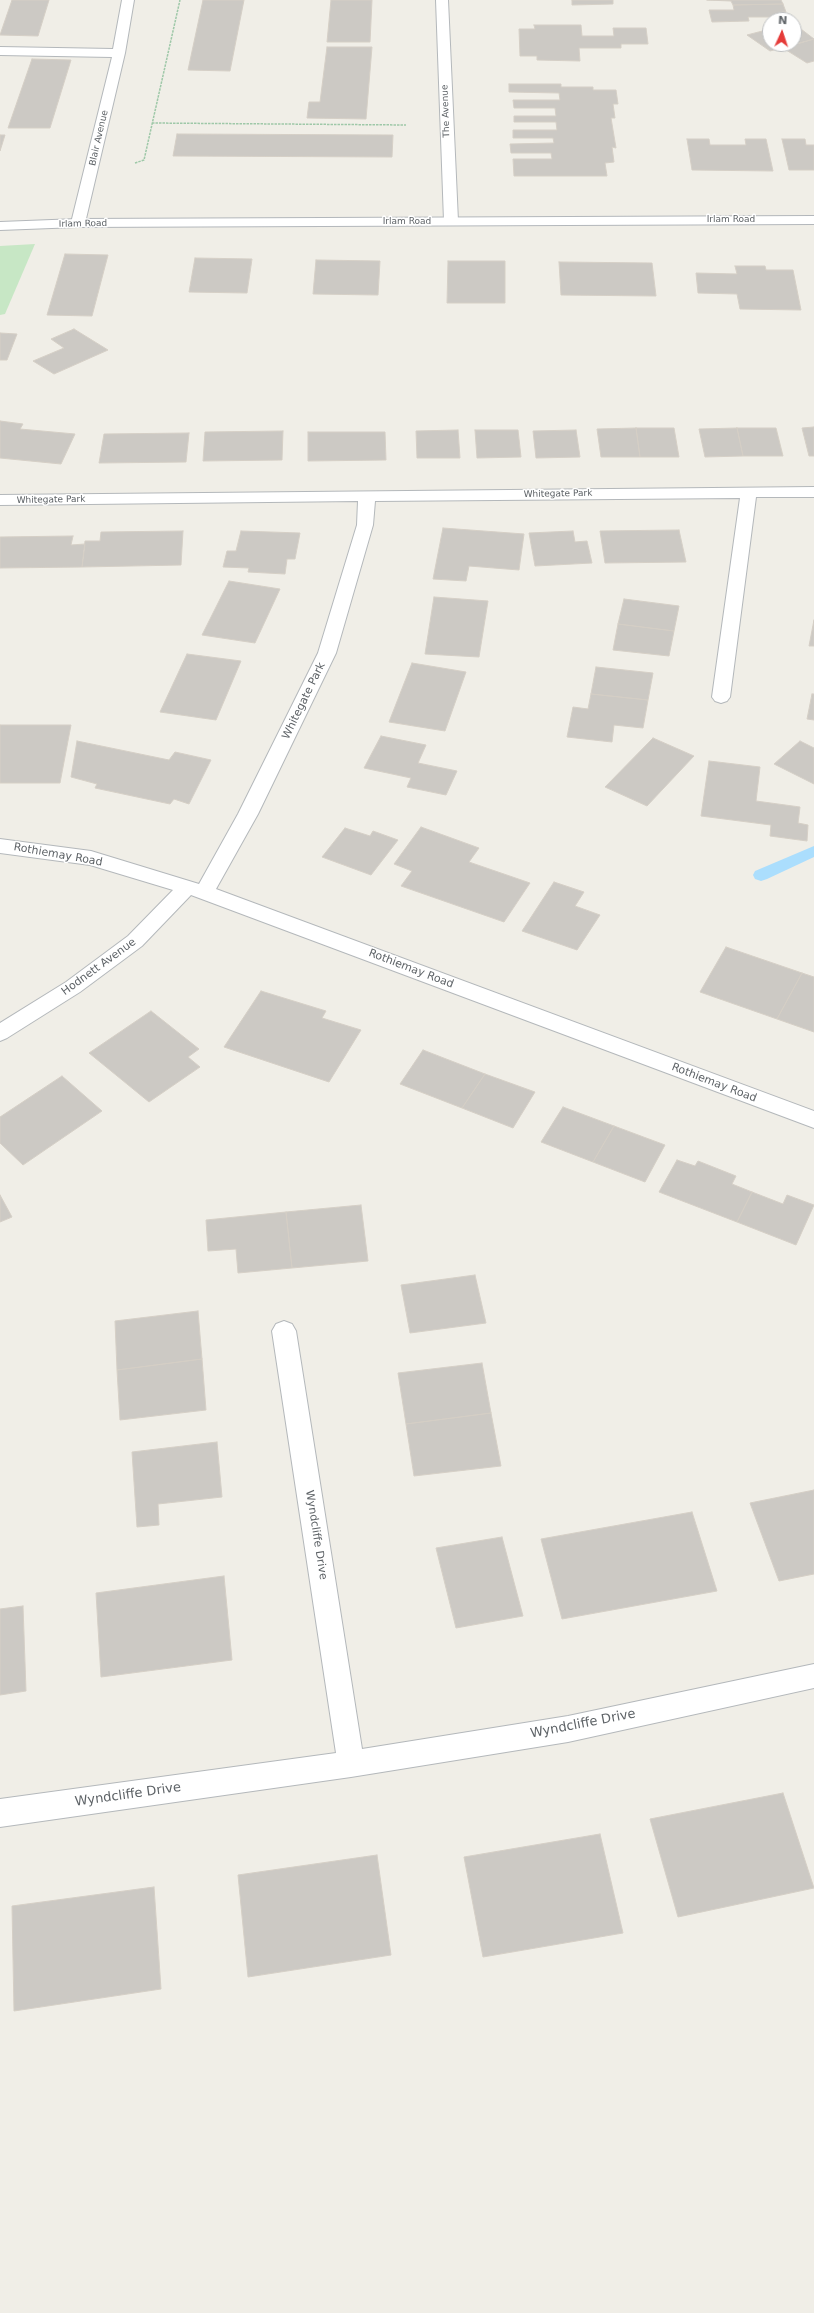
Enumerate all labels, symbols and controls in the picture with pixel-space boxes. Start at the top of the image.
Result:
north arrow [762,12,802,52]
text: N [778,14,788,27]
street label: The Avenue [440,84,452,138]
street label: Blair Avenue [87,109,111,167]
street label: Irlam Road [707,215,755,225]
street label: Irlam Road [383,217,431,227]
street label: Irlam Road [59,218,107,230]
street label: Whitegate Park [524,488,592,500]
street label: Whitegate Park [17,494,85,506]
street label: Whitegate Park [280,660,328,742]
street label: Rothiemay Road [13,841,103,869]
street label: Hodnett Avenue [59,936,139,998]
street label: Rothiemay Road [367,947,455,991]
street label: Rothiemay Road [670,1061,758,1105]
street label: Wyndcliffe Drive [302,1489,330,1581]
street label: Wyndcliffe Drive [529,1706,637,1742]
street label: Wyndcliffe Drive [74,1780,182,1810]

